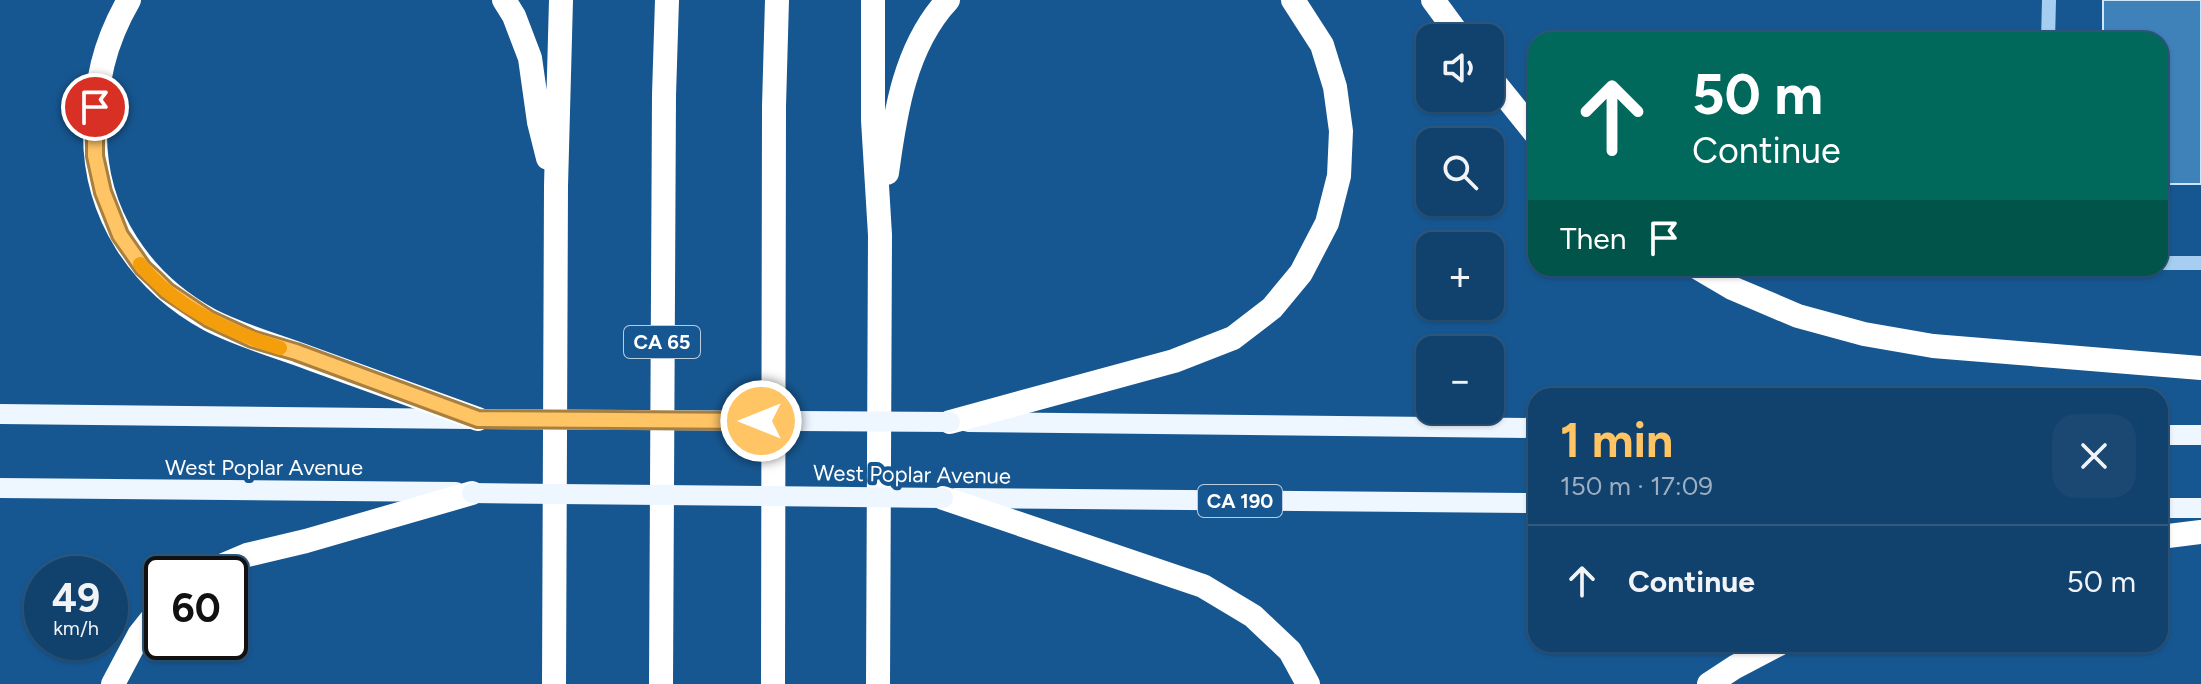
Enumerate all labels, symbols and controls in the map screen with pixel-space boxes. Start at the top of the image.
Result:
map controls [1416,24,1504,424]
button: sound [1416,24,1504,112]
text: 50 m [1692,61,1823,128]
icon: ahead [1560,64,1664,168]
pin [61,73,129,141]
icon: arrive [73,85,117,129]
button: search [1416,128,1504,216]
text: Continue [1692,129,1841,172]
icon: arrive [1642,216,1686,260]
text: Then [1560,220,1626,257]
button: + [1416,232,1504,320]
road number: CA 65 [624,326,700,358]
button: − [1416,336,1504,424]
position arrow [719,379,803,463]
text: 1 min [1560,411,1673,469]
button: close [2052,414,2136,498]
street label: West Poplar Avenue [165,454,363,481]
street label: West Poplar Avenue [813,459,1011,490]
text: 150 m · 17:09 [1560,470,1713,502]
road number: CA 190 [1198,485,1282,517]
speed limit sign: 60 [144,556,248,660]
icon: ahead [1560,559,1604,603]
text: Continue [1628,563,1755,600]
text: 50 m [2067,563,2136,600]
text: 49 [52,574,100,622]
text: km/h [53,616,99,640]

